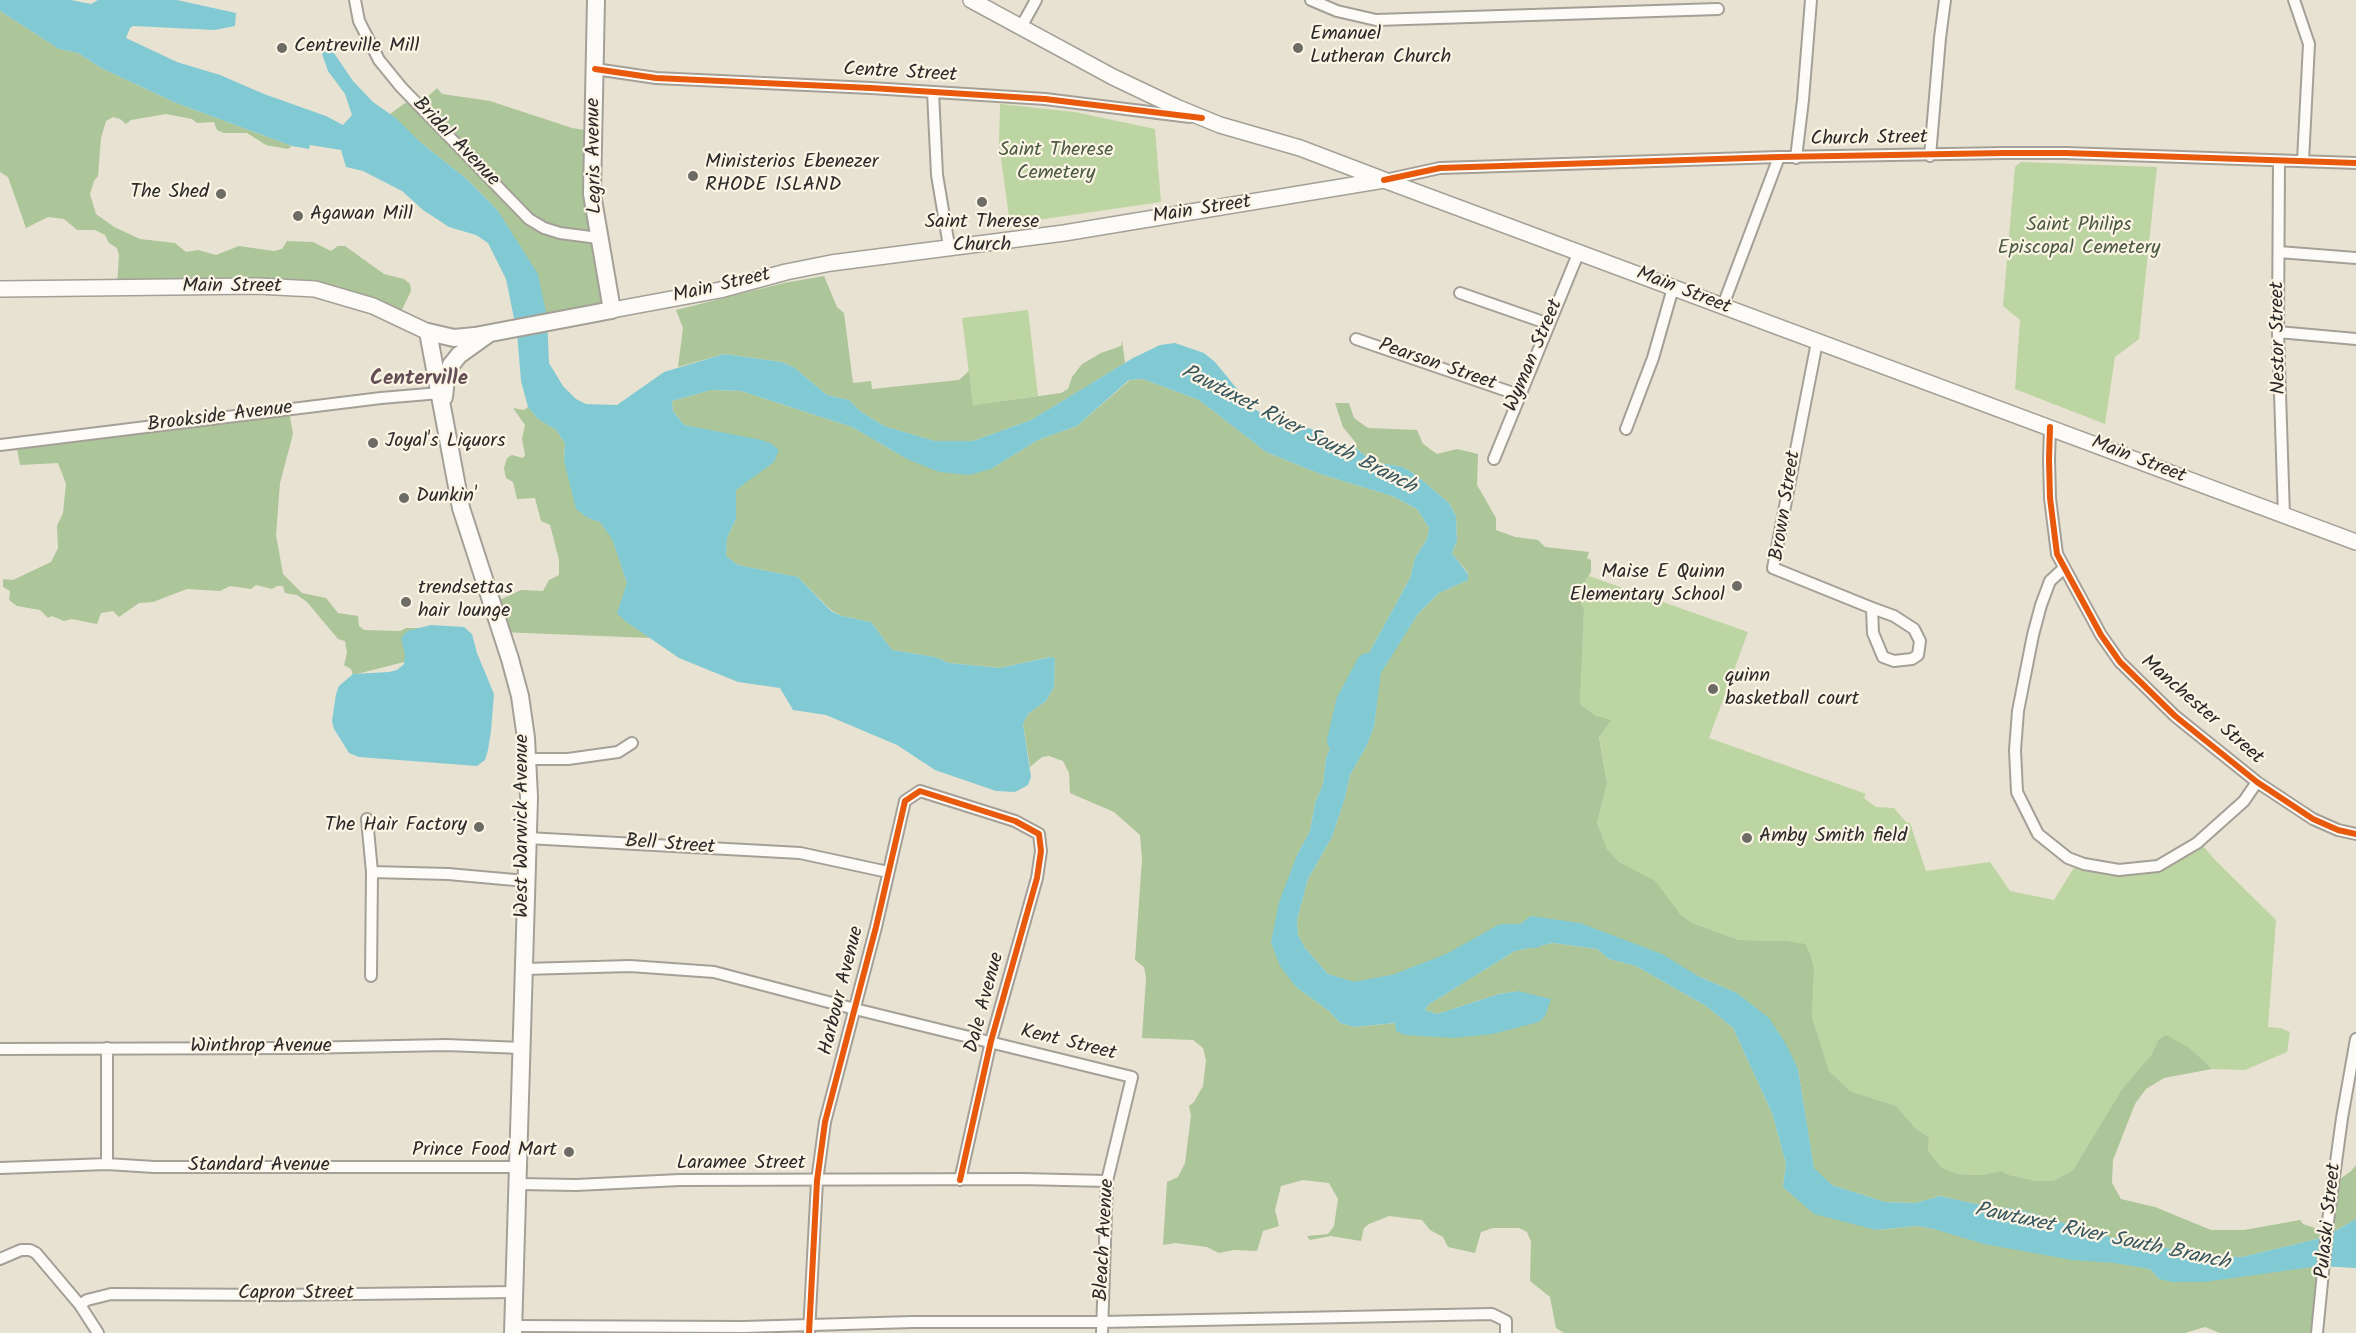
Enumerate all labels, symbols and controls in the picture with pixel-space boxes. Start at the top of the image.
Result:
place label: Emanuel Lutheran Church [1310,24,1451,71]
place label: Centreville Mill [294,36,419,60]
marker: Centreville Mill [275,41,289,55]
marker: Emanuel Lutheran Church [1291,41,1305,55]
street label: Centre Street [843,59,957,89]
street label: Bridal Avenue [406,93,504,193]
street label: Legris Avenue [583,98,609,214]
street label: Church Street [1810,127,1928,153]
park label: Saint Therese Cemetery [999,140,1113,187]
place label: Ministerios Ebenezer RHODE ISLAND [705,152,878,199]
marker: Ministerios Ebenezer RHODE ISLAND [686,169,700,183]
place label: The Shed [130,182,209,206]
marker: The Shed [214,187,228,201]
street label: Main Street [1151,191,1253,231]
marker: Saint Therese Church [975,195,989,209]
place label: Agawan Mill [310,204,413,228]
marker: Agawan Mill [291,209,305,223]
place label: Saint Therese Church [925,212,1039,259]
park label: Saint Philips Episcopal Cemetery [1998,215,2160,262]
street label: Main Street [1632,263,1734,321]
street label: Main Street [671,264,773,310]
street label: Main Street [182,276,282,300]
street label: Nestor Street [2267,281,2293,395]
street label: Wyman Street [1501,296,1569,416]
street label: Pearson Street [1375,335,1499,397]
water label: Pawtuxet River South Branch [1176,361,1420,501]
district label: Centerville [370,367,468,393]
street label: Brookside Avenue [146,397,294,439]
place label: Joyal's Liquors [385,431,505,455]
street label: Main Street [2087,432,2189,490]
marker: Joyal's Liquors [366,436,380,450]
street label: Brown Street [1766,449,1808,563]
place label: Dunkin' [416,486,477,510]
marker: Dunkin' [397,491,411,505]
place label: Maise E Quinn Elementary School [1569,562,1725,609]
place label: trendsettas hair lounge [418,578,513,625]
marker: Maise E Quinn Elementary School [1730,579,1744,593]
marker: trendsettas hair lounge [399,595,413,609]
street label: Manchester Street [2135,651,2267,771]
place label: quinn basketball court [1725,666,1859,713]
marker: quinn basketball court [1706,682,1720,696]
street label: West Warwick Avenue [512,734,536,918]
place label: The Hair Factory [325,815,467,839]
marker: The Hair Factory [472,820,486,834]
place label: Amby Smith field [1759,826,1907,850]
street label: Bell Street [624,831,716,861]
marker: Amby Smith field [1740,831,1754,845]
street label: Harbour Avenue [815,924,871,1058]
street label: Dale Avenue [961,950,1011,1056]
street label: Kent Street [1018,1021,1118,1067]
street label: Winthrop Avenue [190,1036,332,1060]
place label: Prince Food Mart [412,1140,557,1164]
marker: Prince Food Mart [562,1145,576,1159]
street label: Laramee Street [677,1153,805,1177]
street label: Standard Avenue [188,1155,330,1179]
street label: Pulaski Street [2312,1162,2348,1280]
street label: Bleach Avenue [1091,1178,1121,1302]
water label: Pawtuxet River South Branch [1972,1199,2232,1277]
street label: Capron Street [238,1283,354,1307]

